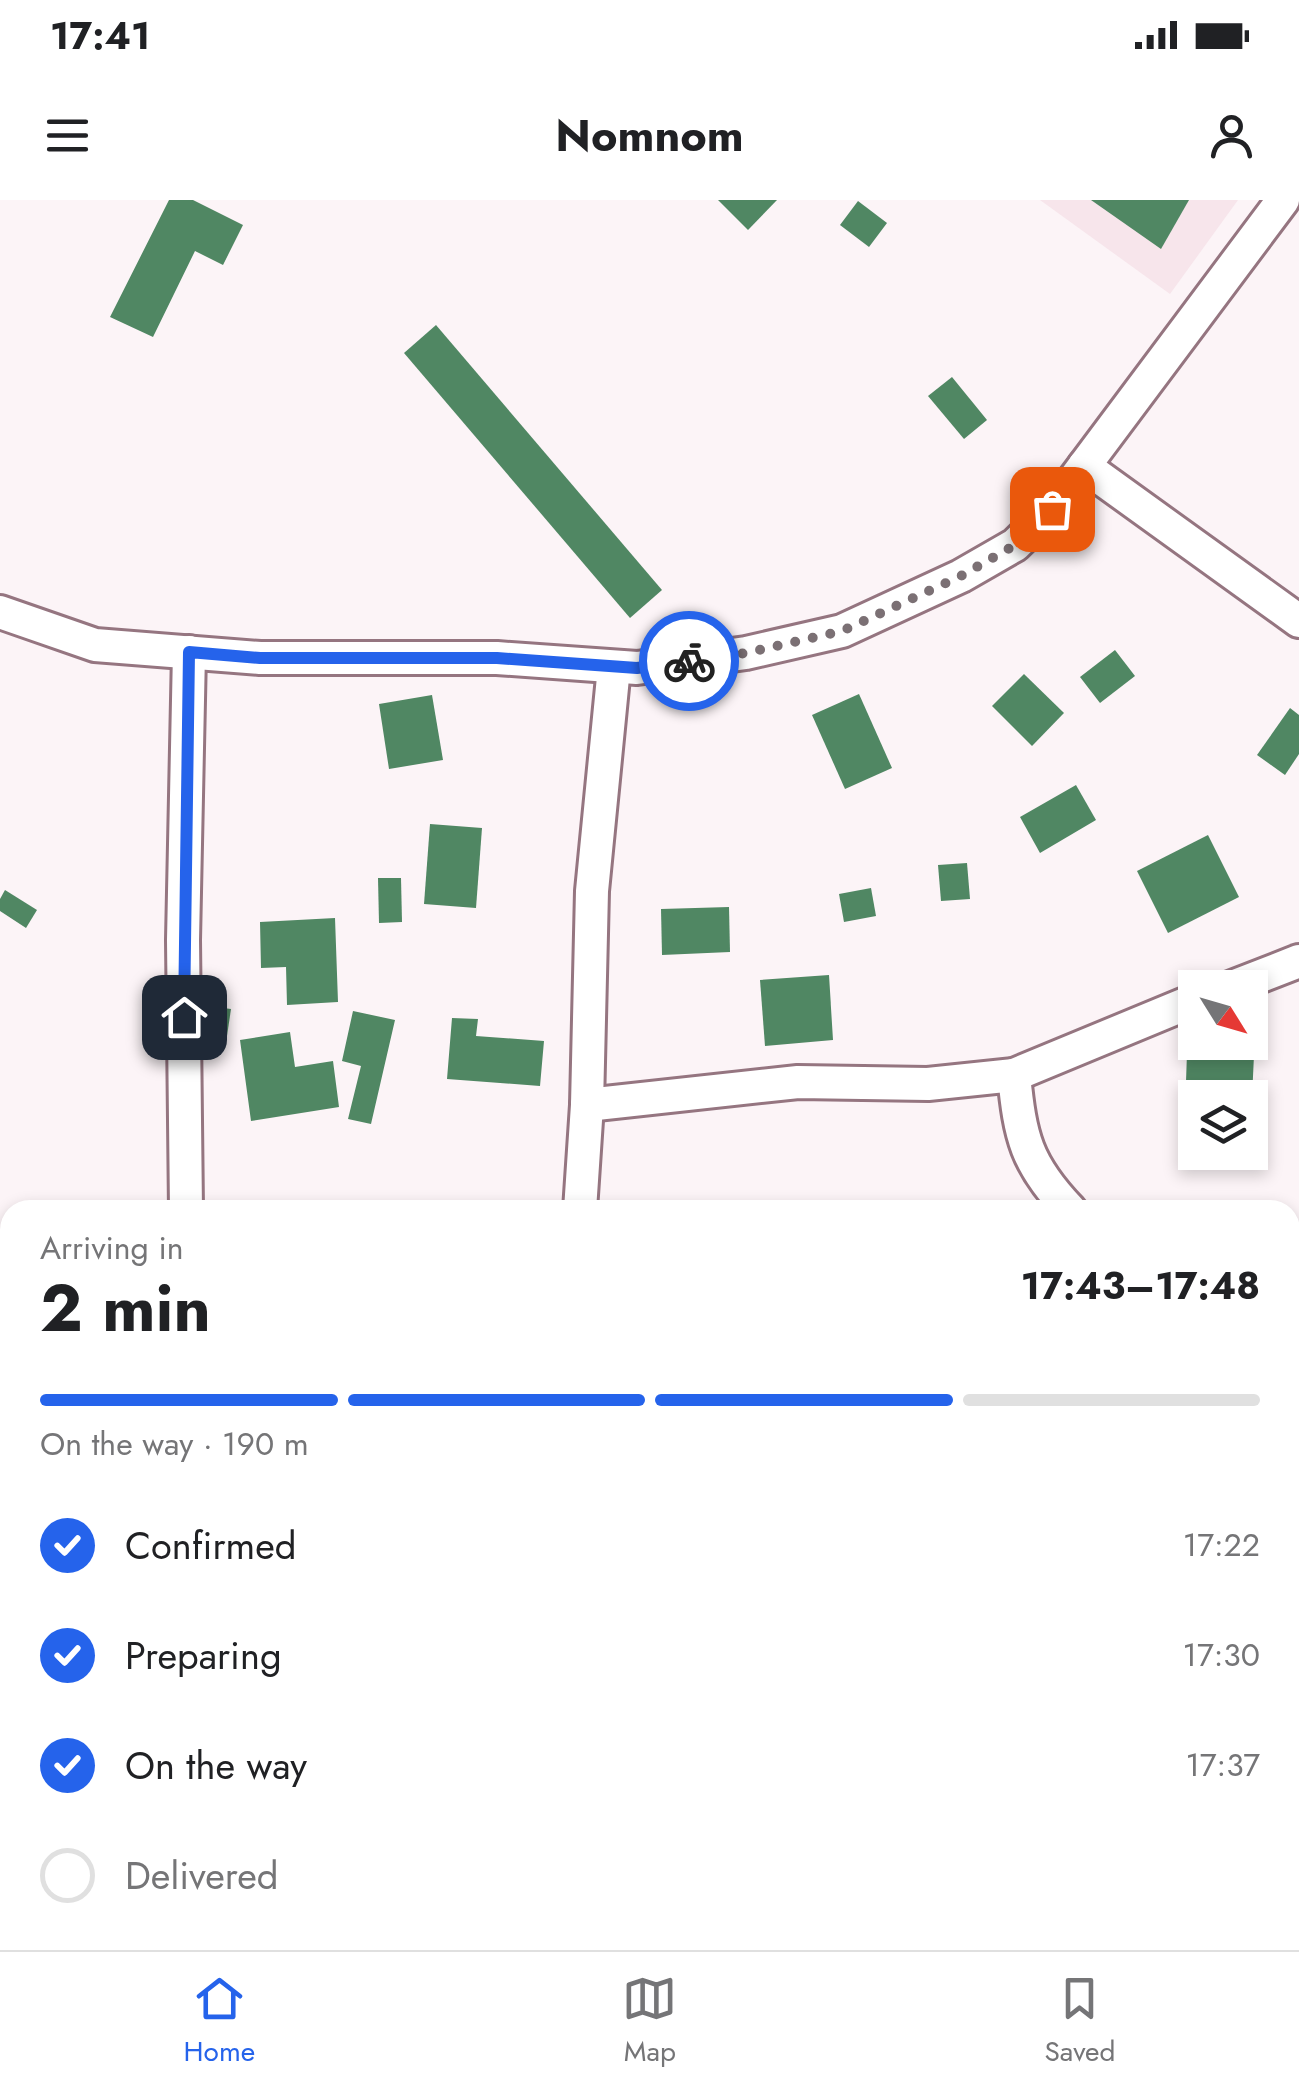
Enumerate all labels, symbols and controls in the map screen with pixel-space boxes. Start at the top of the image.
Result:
text: 17:41 [50,8,150,63]
text: Nomnom [555,103,744,168]
icon: menu [40,108,95,163]
icon: person [1204,108,1259,163]
pin [1010,467,1095,552]
icon: bag [1025,482,1080,537]
courier [639,611,739,711]
icon: bike [662,634,717,689]
north arrow [1178,970,1268,1060]
map controls [1178,970,1268,1170]
pin [142,975,227,1060]
icon: home [157,990,212,1045]
button: layers [1178,1080,1268,1170]
text: Arriving in [40,1225,184,1271]
text: 17:43–17:48 [1021,1258,1260,1313]
text: 2 min [40,1261,211,1355]
text: On the way · 190 m [40,1421,309,1467]
icon: check [40,1518,95,1573]
text: Confirmed [125,1518,296,1573]
text: 17:22 [1183,1522,1260,1568]
icon: check [40,1628,95,1683]
text: Preparing [125,1628,282,1683]
text: 17:30 [1183,1632,1260,1678]
icon: check [40,1738,95,1793]
text: On the way [125,1738,307,1793]
text: 17:37 [1185,1742,1260,1788]
text: Delivered [125,1848,278,1903]
tab: Home [184,1971,255,2072]
tab: Map [622,1971,677,2072]
tab: Saved [1044,1971,1115,2072]

